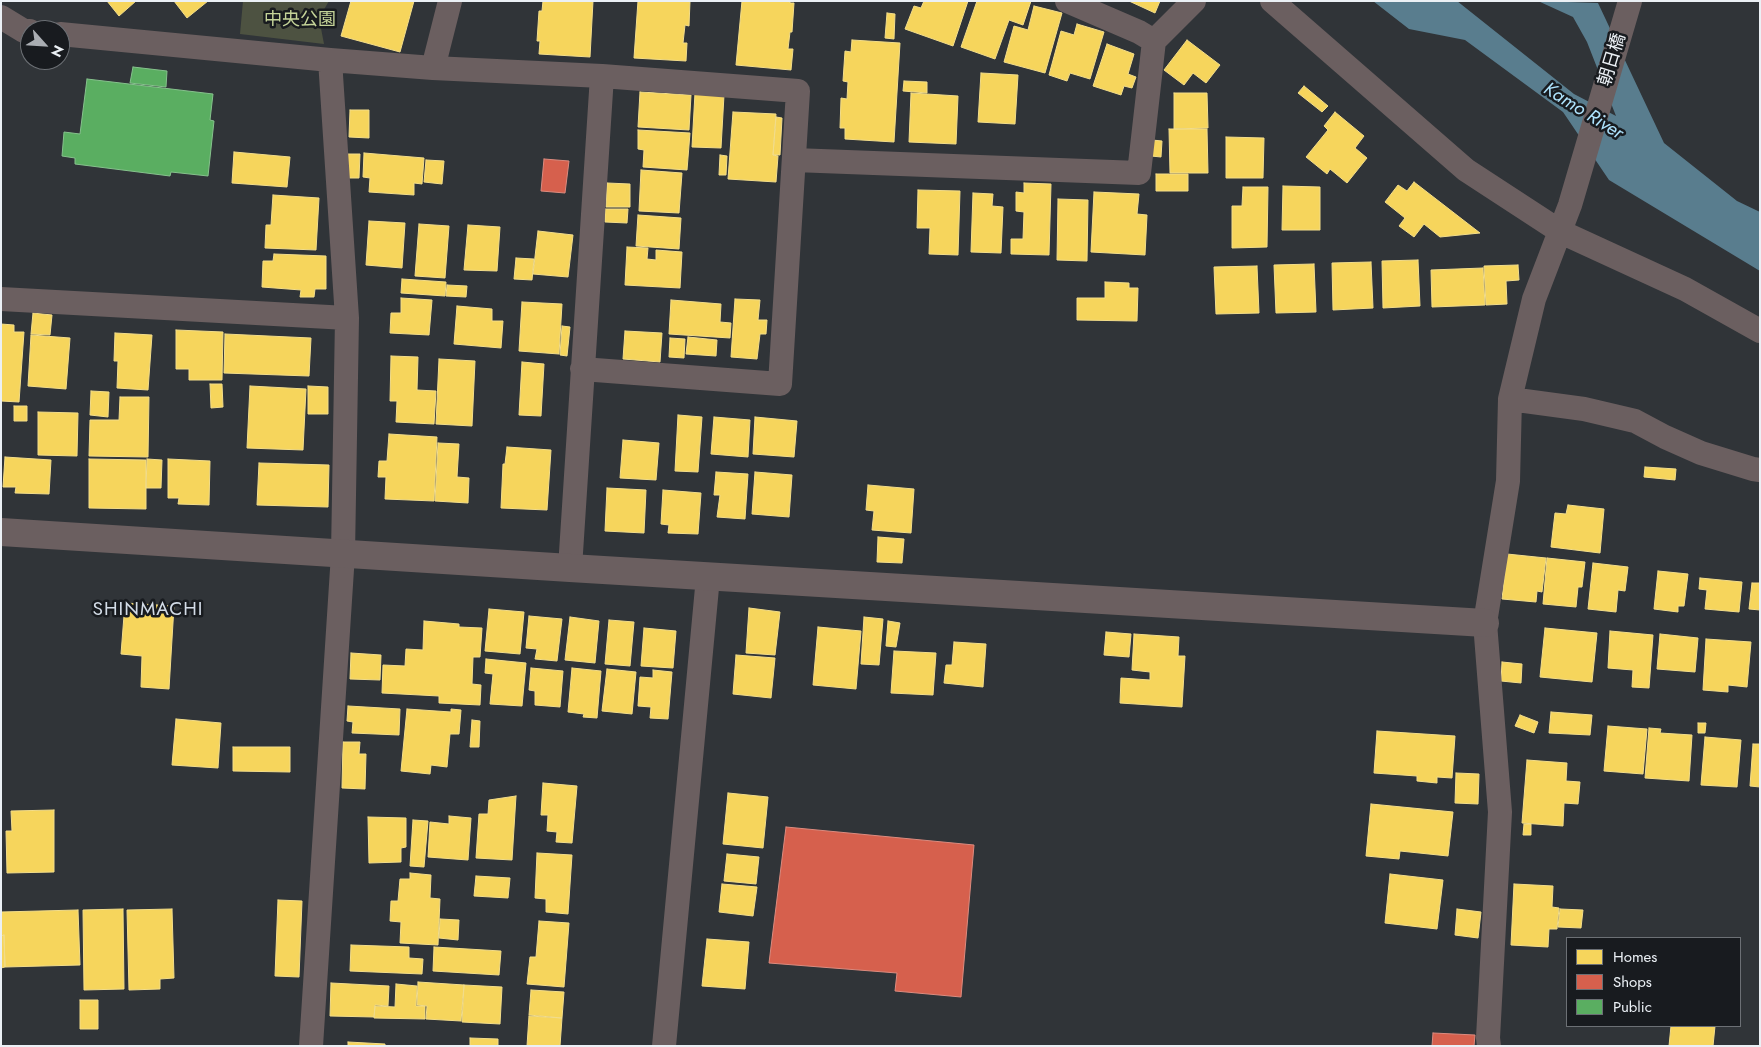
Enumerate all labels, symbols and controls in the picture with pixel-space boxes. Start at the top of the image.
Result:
park label: 中央公園 [264,10,336,32]
north arrow [20,20,70,70]
street label: 朝日橋 [1595,31,1631,89]
text: N [46,42,69,61]
water label: Kamo River [1539,79,1627,145]
district label: SHINMACHI [91,599,205,621]
legend [1566,937,1741,1027]
text: Homes [1613,946,1657,968]
text: Shops [1613,971,1652,993]
text: Public [1613,996,1652,1018]

